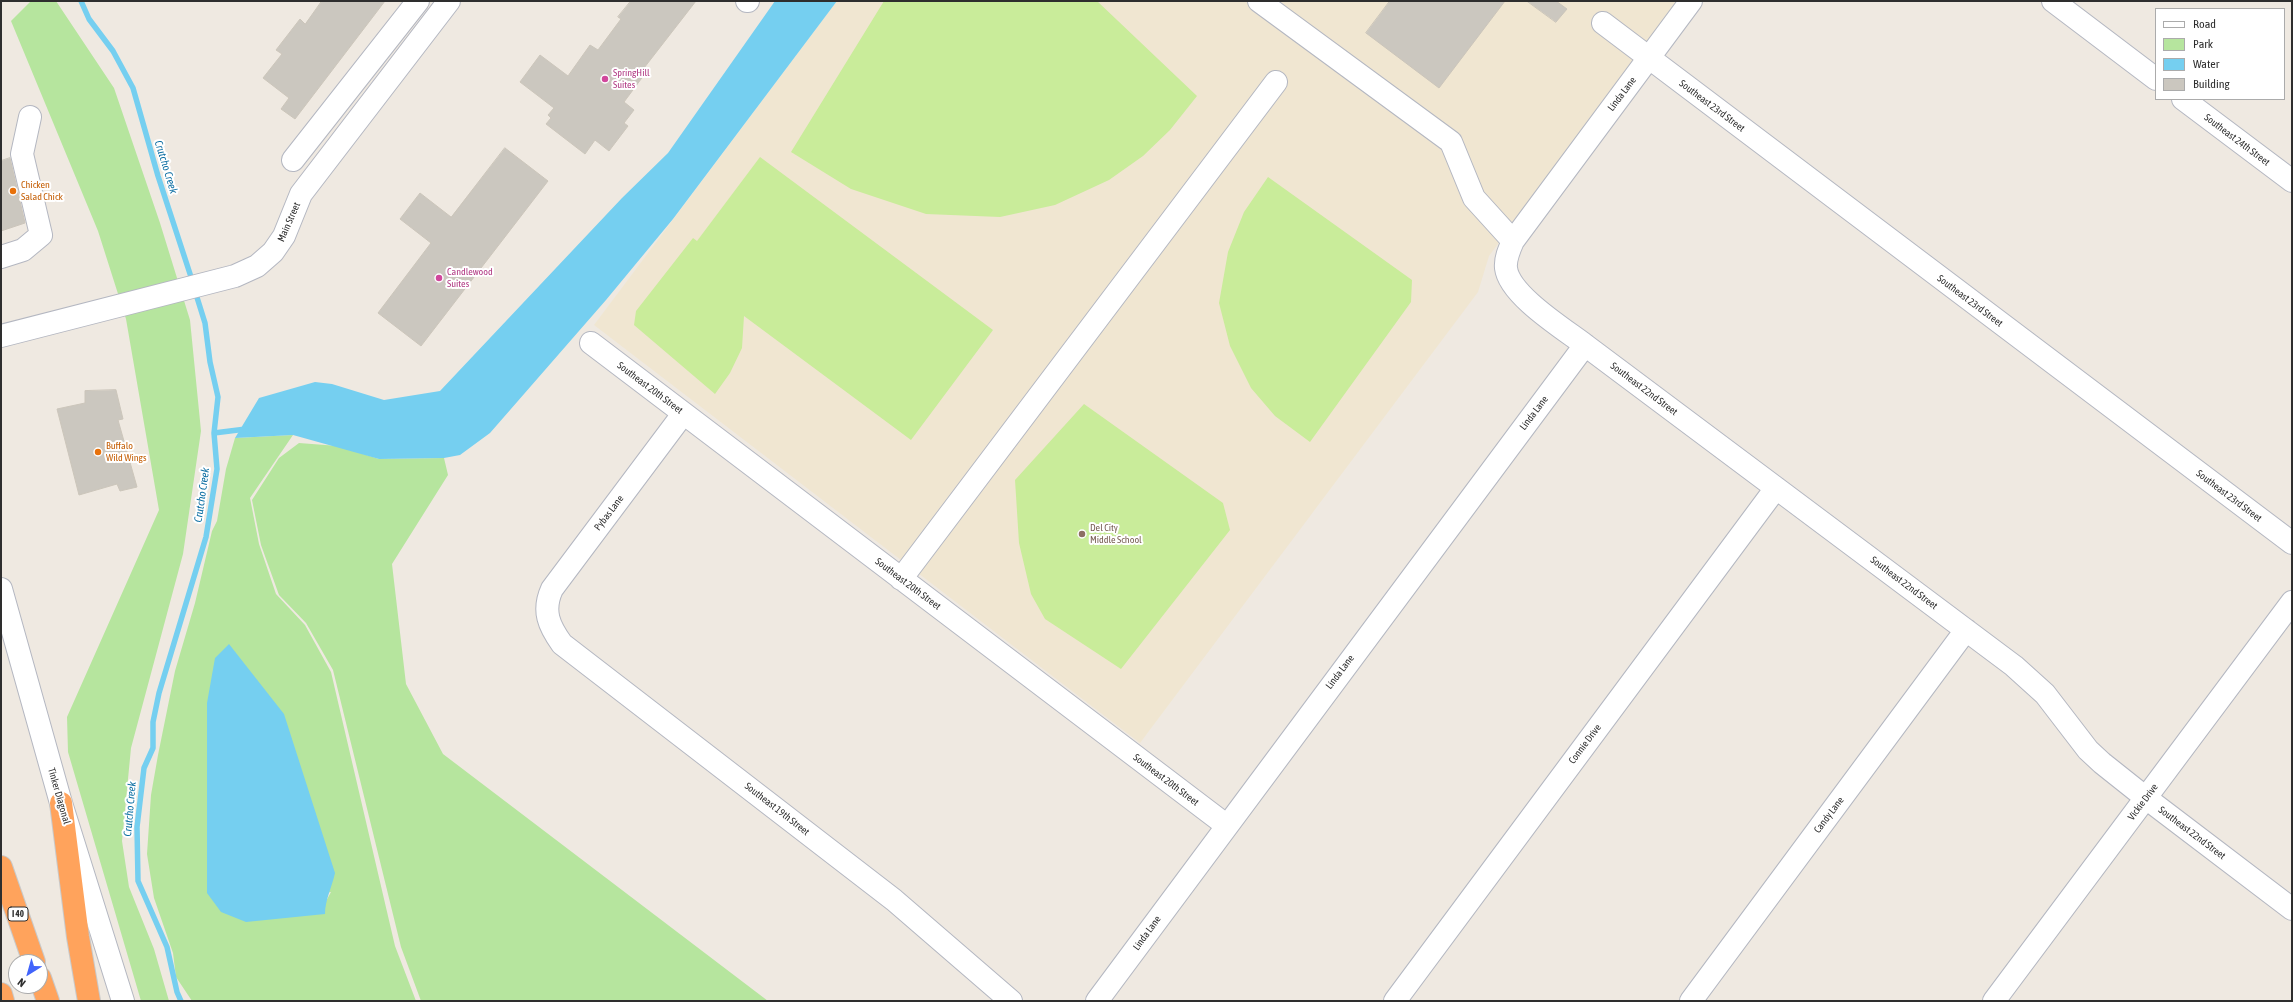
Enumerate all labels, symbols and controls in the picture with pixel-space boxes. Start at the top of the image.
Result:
legend [2155,8,2285,100]
text: Road [2193,17,2216,31]
text: Park [2193,37,2213,51]
text: Water [2193,57,2219,71]
place label: SpringHill Suites [613,67,650,90]
marker: SpringHill Suites [600,74,610,84]
street label: Linda Lane [1605,75,1639,113]
street label: Southeast 23rd Street [1677,77,1747,135]
text: Building [2193,77,2230,91]
street label: Southeast 24th Street [2202,111,2272,169]
water label: Crutcho Creek [152,139,180,195]
place label: Chicken Salad Chick [21,179,63,202]
marker: Chicken Salad Chick [8,186,18,196]
street label: Main Street [275,200,303,244]
place label: Candlewood Suites [447,266,493,290]
street label: Southeast 23rd Street [1935,272,2005,330]
marker: Candlewood Suites [434,273,444,283]
street label: Southeast 20th Street [615,359,685,417]
street label: Southeast 22nd Street [1608,360,1680,418]
street label: Linda Lane [1517,394,1551,432]
place label: Buffalo Wild Wings [106,440,146,464]
marker: Buffalo Wild Wings [93,447,103,457]
water label: Crutcho Creek [192,467,212,523]
street label: Southeast 23rd Street [2194,467,2264,525]
street label: Pybas Lane [592,493,626,533]
place label: Del City Middle School [1090,522,1142,546]
marker: Del City Middle School [1077,529,1087,539]
street label: Southeast 22nd Street [1868,554,1940,612]
street label: Southeast 20th Street [873,555,943,613]
street label: Linda Lane [1323,653,1357,691]
street label: Connie Drive [1566,722,1604,766]
street label: Southeast 20th Street [1131,751,1201,809]
street label: Tinker Diagonal [45,767,73,825]
street label: Southeast 19th Street [742,780,812,838]
water label: Crutcho Creek [121,781,139,837]
street label: Vickie Drive [2125,781,2161,823]
street label: Candy Lane [1812,795,1846,835]
street label: Southeast 22nd Street [2156,804,2228,862]
road number: I 40 [8,907,28,921]
street label: Linda Lane [1130,913,1164,953]
north arrow [8,954,48,994]
text: N [15,976,28,990]

